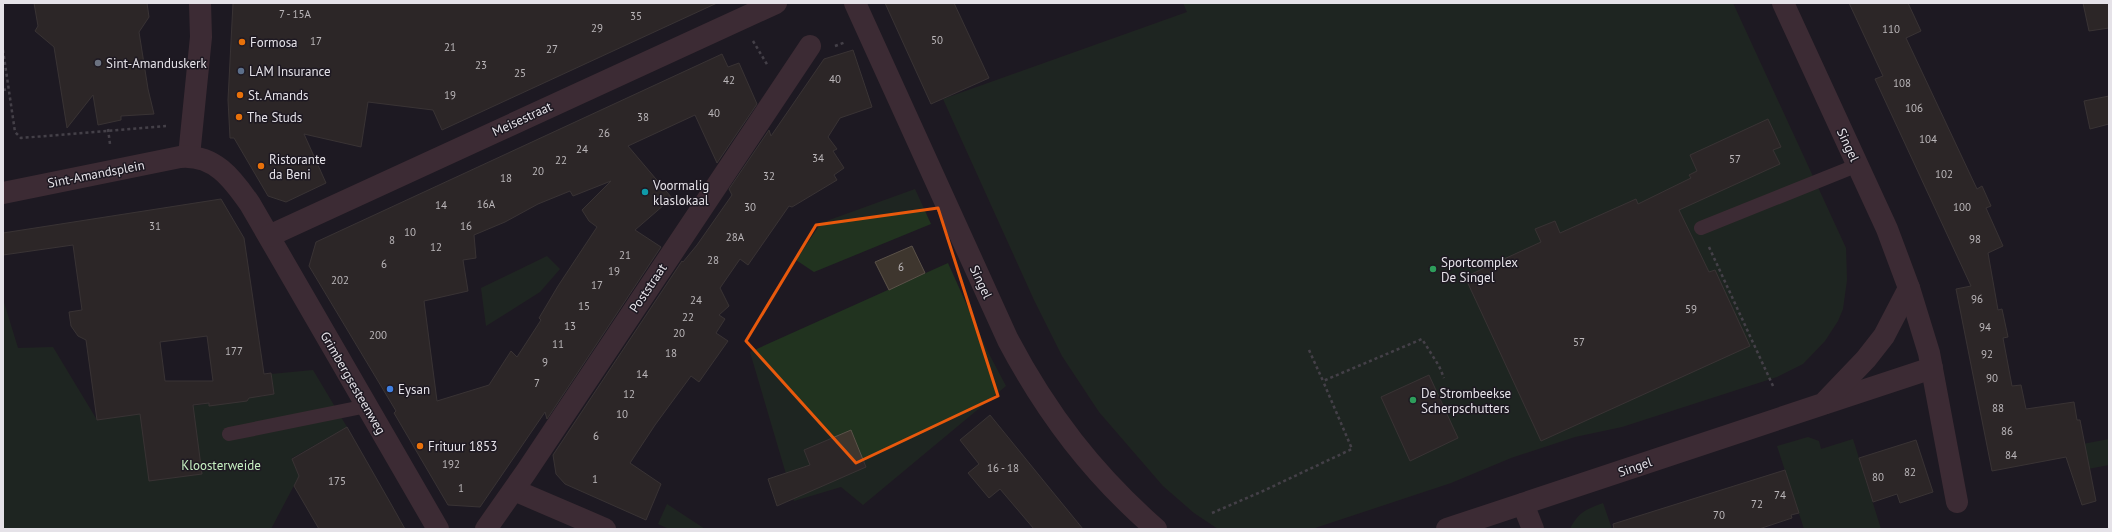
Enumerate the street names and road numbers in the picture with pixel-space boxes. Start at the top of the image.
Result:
street label: Meisestraat [489,98,555,140]
street label: Singel [1833,126,1863,165]
street label: Sint-Amandsplein [46,156,146,192]
street label: Poststraat [626,260,671,316]
street label: Singel [966,263,996,302]
street label: Grimbergsesteenweg [317,328,389,438]
street label: Singel [1616,453,1654,481]

